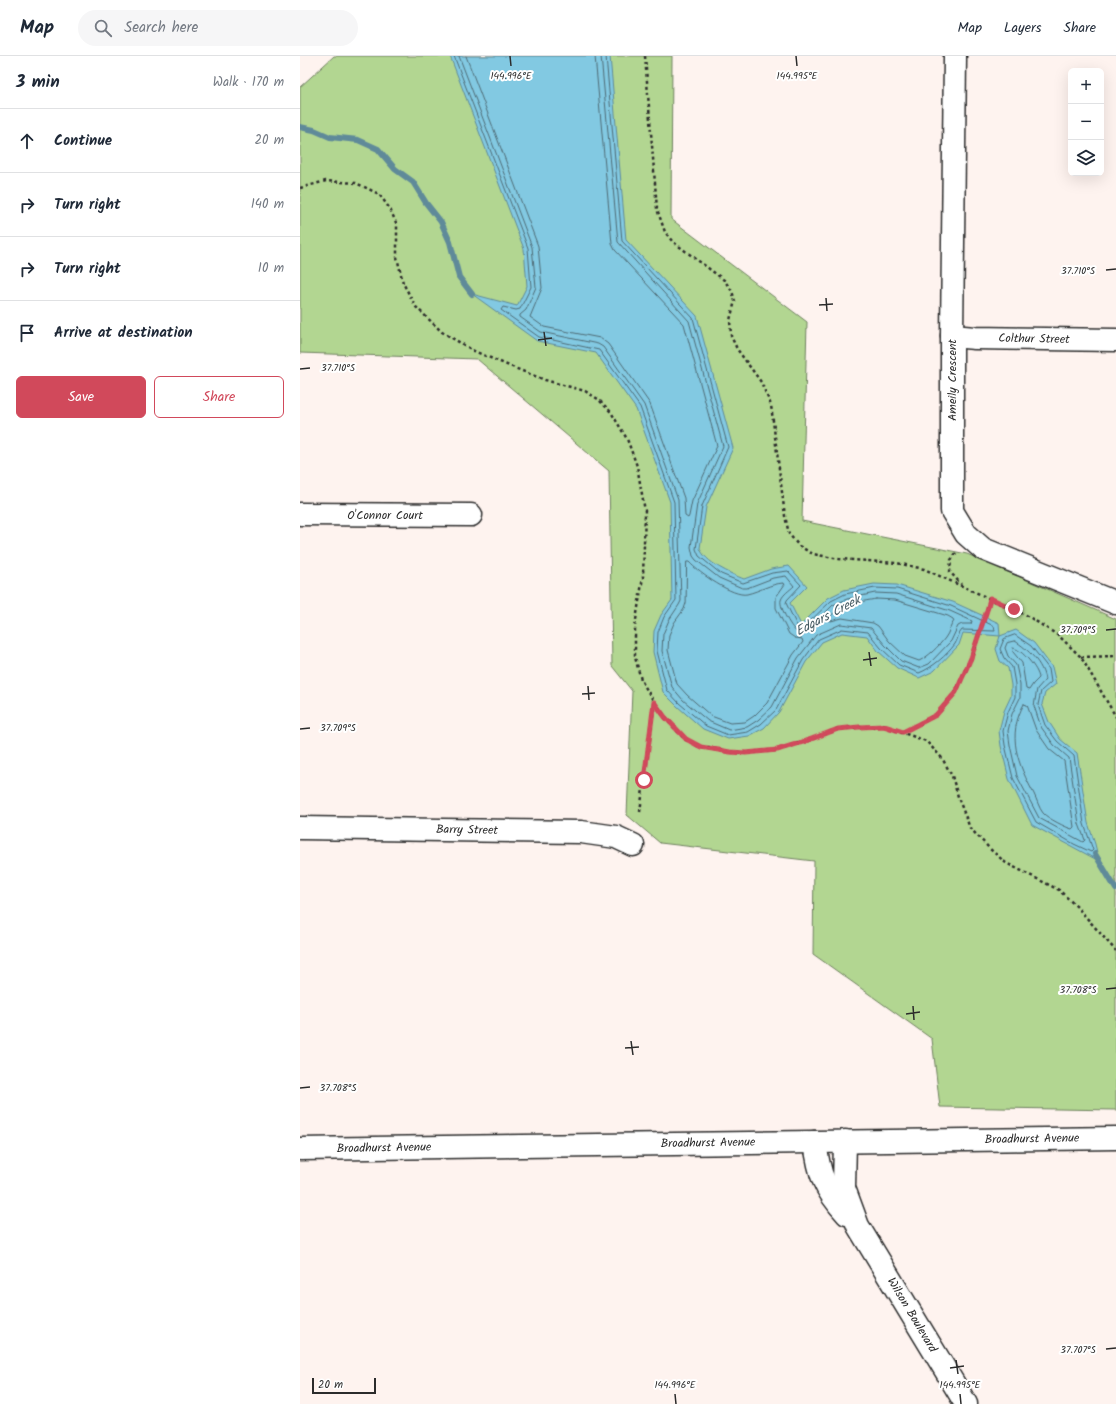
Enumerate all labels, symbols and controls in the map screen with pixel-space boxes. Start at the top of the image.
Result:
search box [78,10,358,46]
text: Map [20,13,54,43]
text: Search here [124,16,198,40]
icon: search [92,17,114,39]
text: Map [958,17,982,39]
text: Layers [1004,17,1042,39]
text: Share [1064,17,1096,39]
text: 144.996°E [490,68,533,84]
text: 144.995°E [777,68,819,84]
map controls [1068,68,1104,176]
button: + [1068,68,1104,104]
text: 3 min [16,69,60,96]
text: Walk · 170 m [213,72,284,93]
button: − [1068,104,1104,140]
text: Continue [54,129,112,153]
icon: ahead [16,130,38,152]
text: 20 m [254,130,284,151]
button: layers [1068,140,1104,176]
text: Turn right [54,193,121,217]
icon: right [16,194,38,216]
text: 140 m [251,194,284,215]
text: Turn right [54,257,121,281]
icon: right [16,258,38,280]
text: 10 m [258,258,284,279]
text: 37.710°S [1061,263,1096,279]
text: Arrive at destination [54,321,193,345]
icon: arrive [16,322,38,344]
street label: Colthur Street [998,329,1070,349]
street label: Ameily Crescent [943,339,962,421]
text: 37.710°S [321,360,356,376]
button: Save [16,376,146,418]
button: Share [154,376,284,418]
street label: O'Connor Court [347,506,423,525]
water label: Edgars Creek [792,589,866,642]
route end [1005,600,1023,618]
text: 37.709°S [1060,622,1097,638]
text: 37.709°S [320,720,357,736]
route start [635,771,653,789]
street label: Barry Street [436,820,499,840]
text: 37.708°S [1059,982,1097,998]
text: 37.708°S [319,1080,357,1096]
street label: Broadhurst Avenue [984,1129,1080,1149]
street label: Broadhurst Avenue [660,1133,756,1153]
street label: Broadhurst Avenue [336,1138,432,1158]
street label: Wilson Boulevard [882,1274,942,1357]
text: 37.707°S [1060,1342,1096,1358]
scale bar [312,1376,376,1395]
text: 20 m [318,1376,343,1394]
text: 144.996°E [654,1377,697,1393]
text: 144.995°E [940,1377,982,1393]

